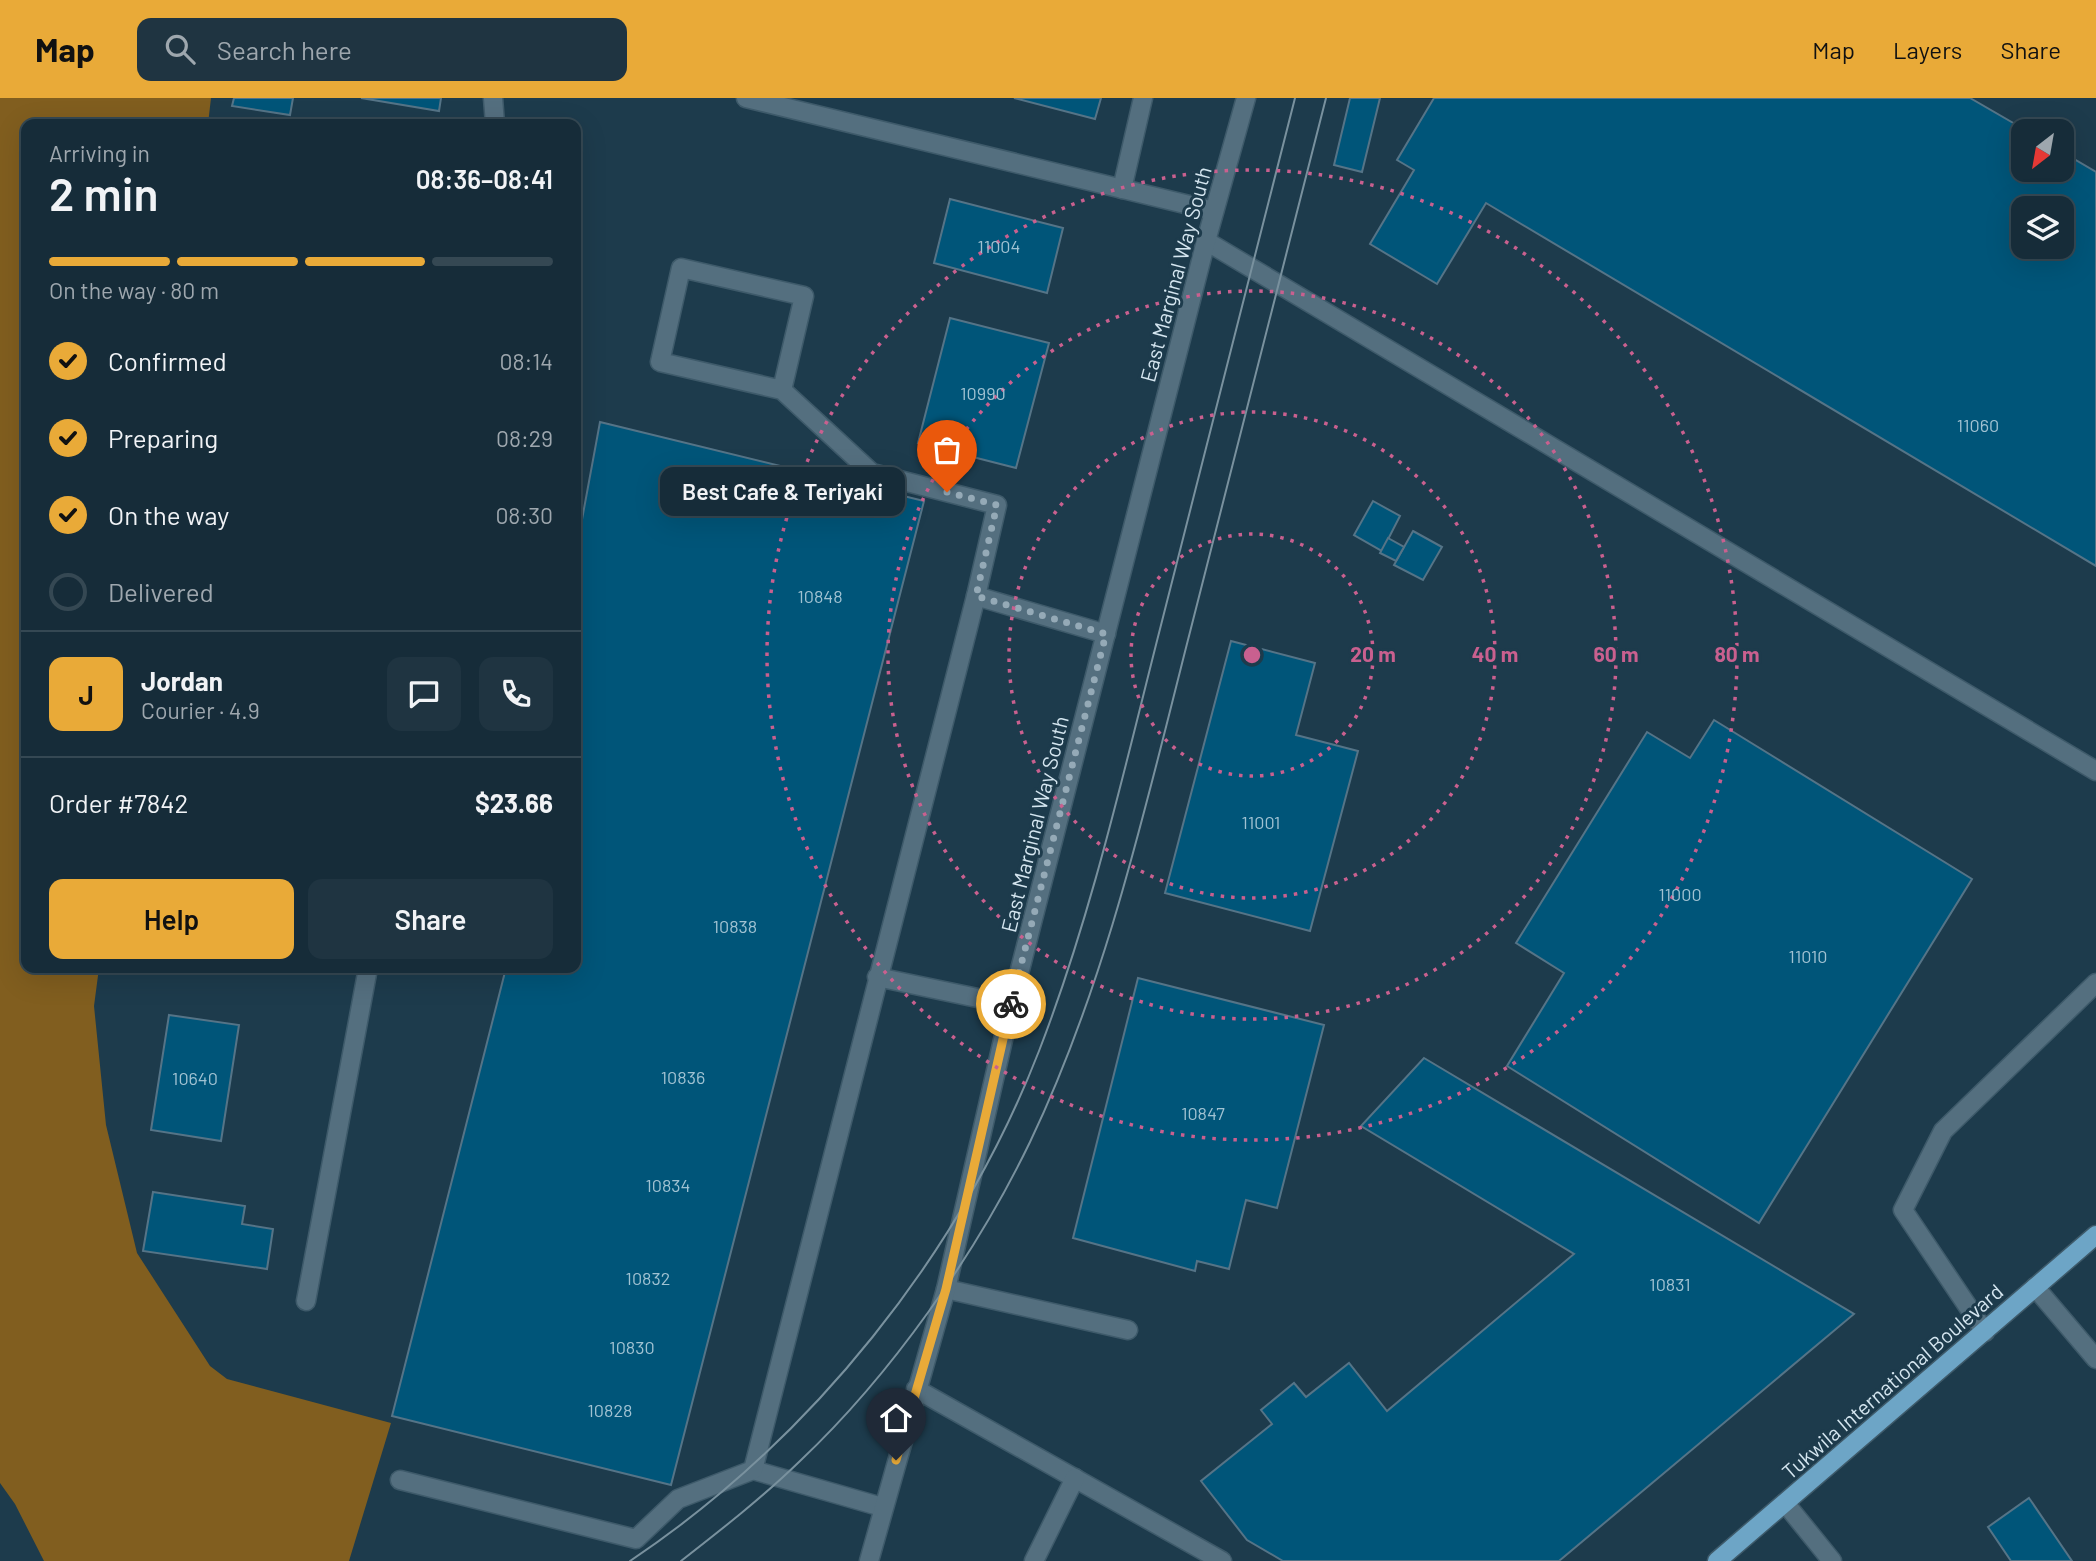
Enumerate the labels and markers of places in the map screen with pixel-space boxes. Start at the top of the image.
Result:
pin [917,420,977,492]
callout: Best Cafe & Teriyaki [660,468,905,516]
centre of rings [1240,643,1264,667]
pin [866,1388,926,1460]

